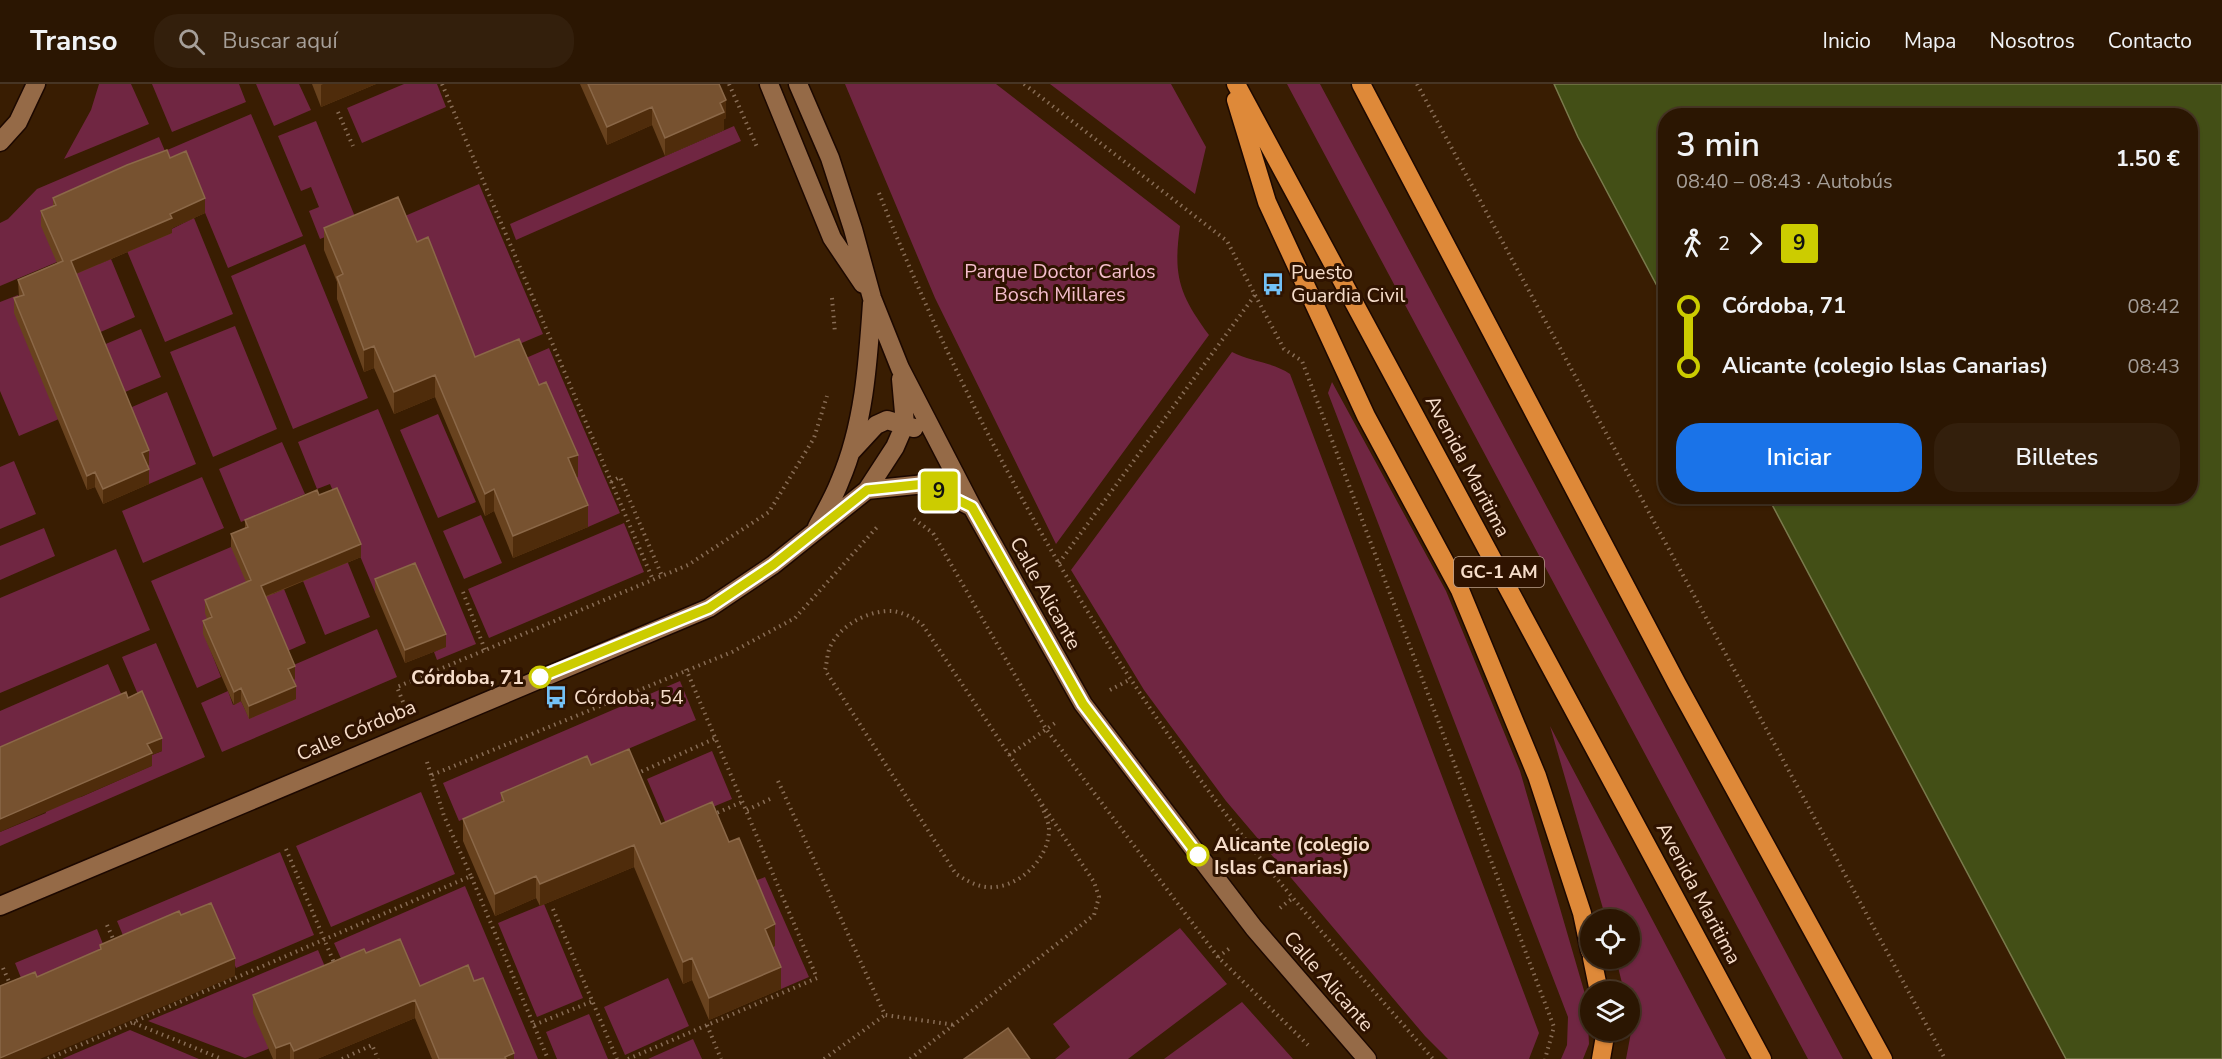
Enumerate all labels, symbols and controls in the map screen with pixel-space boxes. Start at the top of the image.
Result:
search box [154,14,574,68]
text: Transo [30,22,118,60]
icon: search [175,25,208,58]
text: Buscar aquí [223,26,338,56]
text: Inicio [1823,27,1871,55]
text: Mapa [1904,27,1956,55]
text: Nosotros [1989,27,2075,55]
text: Contacto [2108,27,2192,55]
text: 3 min [1676,123,1760,168]
text: 1.50 € [2116,144,2180,174]
text: 08:40 – 08:43 · Autobús [1676,168,1893,195]
icon: walk [1676,227,1709,260]
icon: forward [1739,227,1772,260]
text: 9 [1793,229,1806,257]
text: 2 [1718,230,1730,257]
park label: Parque Doctor Carlos Bosch Millares [964,258,1156,308]
place label: Puesto Guardia Civil [1291,259,1405,309]
bus stop icon: Puesto Guardia Civil [1260,271,1286,297]
text: Córdoba, 71 [1722,291,1846,321]
text: 08:42 [2127,293,2180,320]
text: Alicante (colegio Islas Canarias) [1722,351,2048,381]
text: 08:43 [2127,353,2180,380]
street label: Avenida Maritima [1419,391,1516,542]
button: Iniciar [1676,423,1922,492]
button: Billetes [1934,423,2180,492]
line badge: 9 [920,472,958,510]
text: 9 [933,477,945,505]
street label: Calle Alicante [1003,532,1088,654]
road number: GC-1 AM [1454,557,1544,587]
place label: Córdoba, 71 [411,664,524,691]
marker: Córdoba, 71 [529,666,551,688]
bus stop icon: Córdoba, 54 [543,684,569,710]
place label: Córdoba, 54 [574,684,684,711]
street label: Calle Córdoba [292,693,420,768]
street label: Avenida Maritima [1650,818,1747,969]
place label: Alicante (colegio Islas Canarias) [1214,831,1370,881]
marker: Alicante (colegio Islas Canarias) [1187,844,1209,866]
map controls [1580,909,1640,1041]
button: locate [1580,909,1640,969]
street label: Calle Alicante [1277,925,1380,1037]
button: layers [1580,981,1640,1041]

